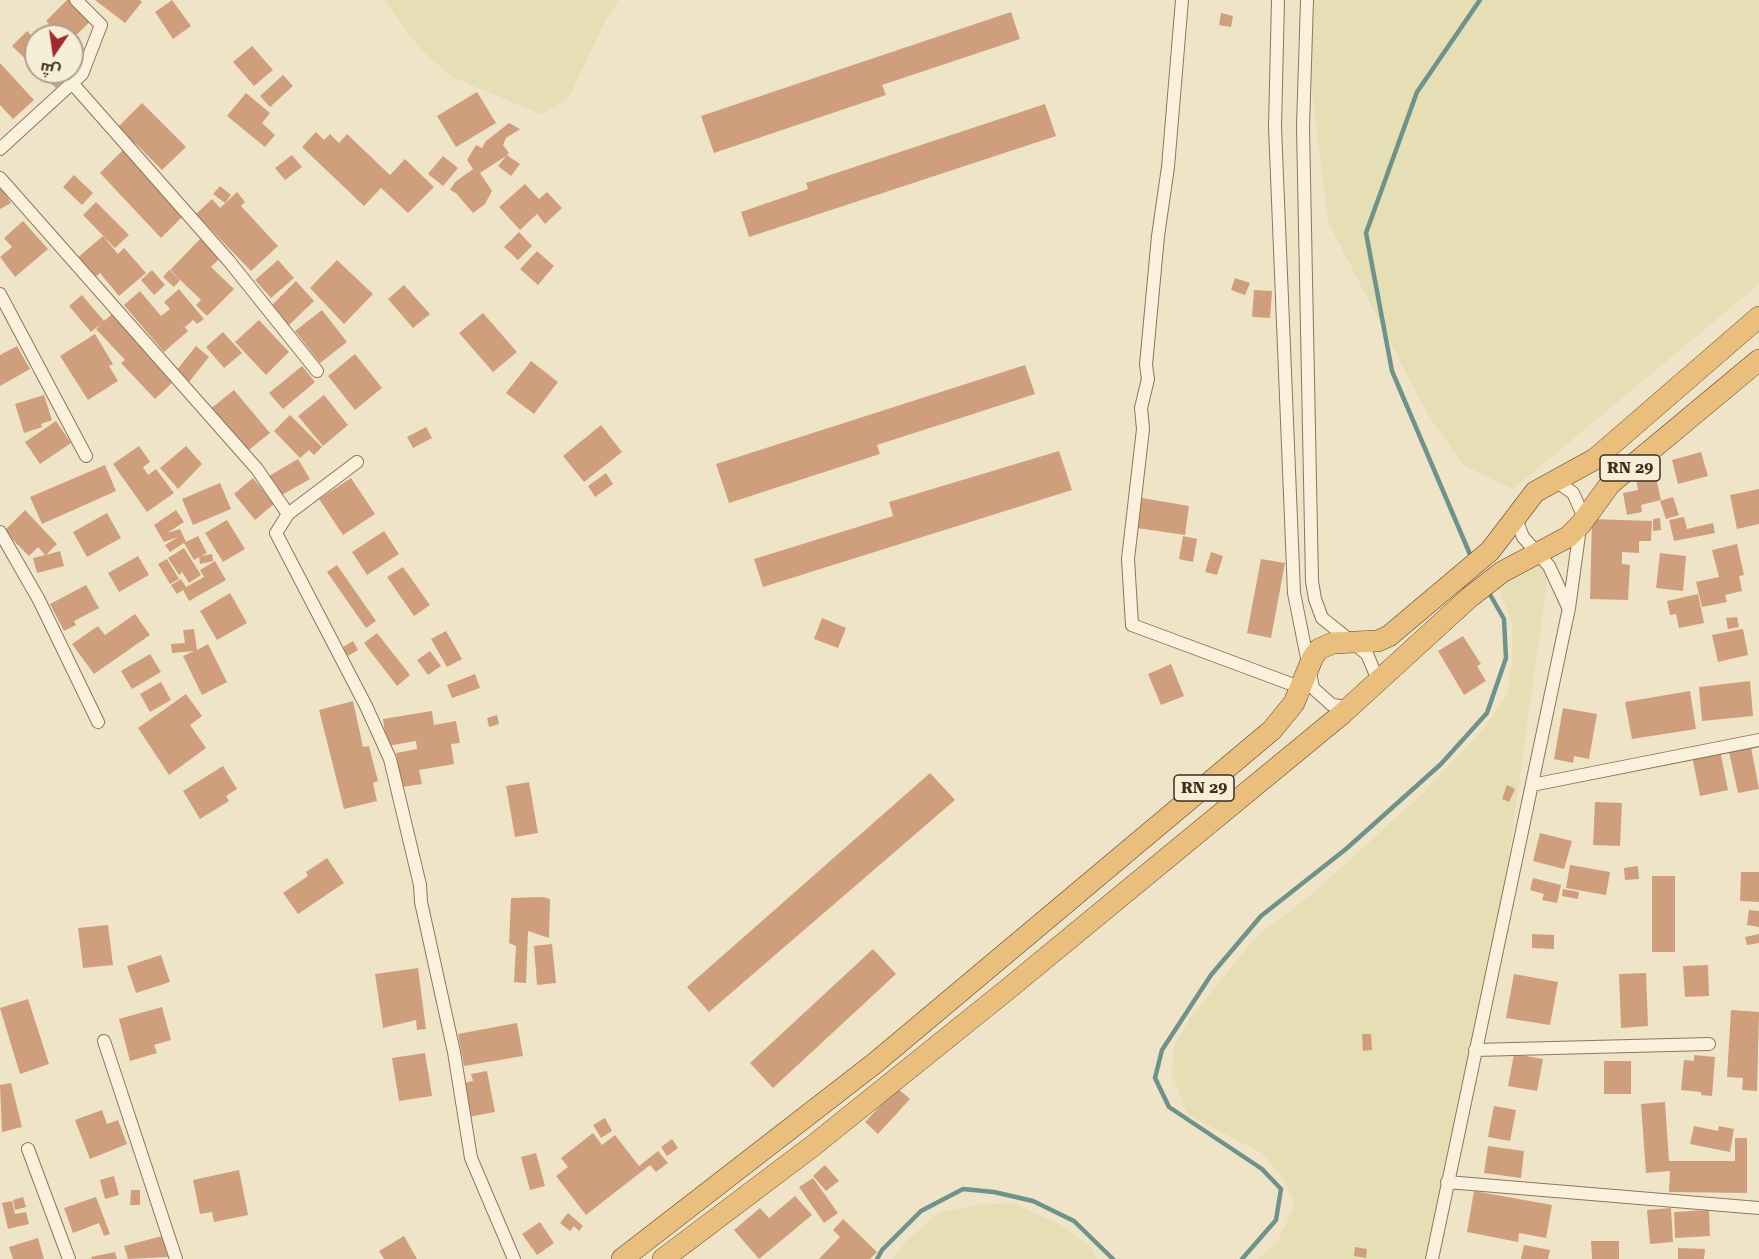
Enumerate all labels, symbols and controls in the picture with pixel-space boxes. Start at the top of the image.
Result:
north arrow [24,24,84,84]
text: ش [38,59,62,82]
road number: RN 29 [1600,455,1660,481]
road number: RN 29 [1174,775,1234,801]

